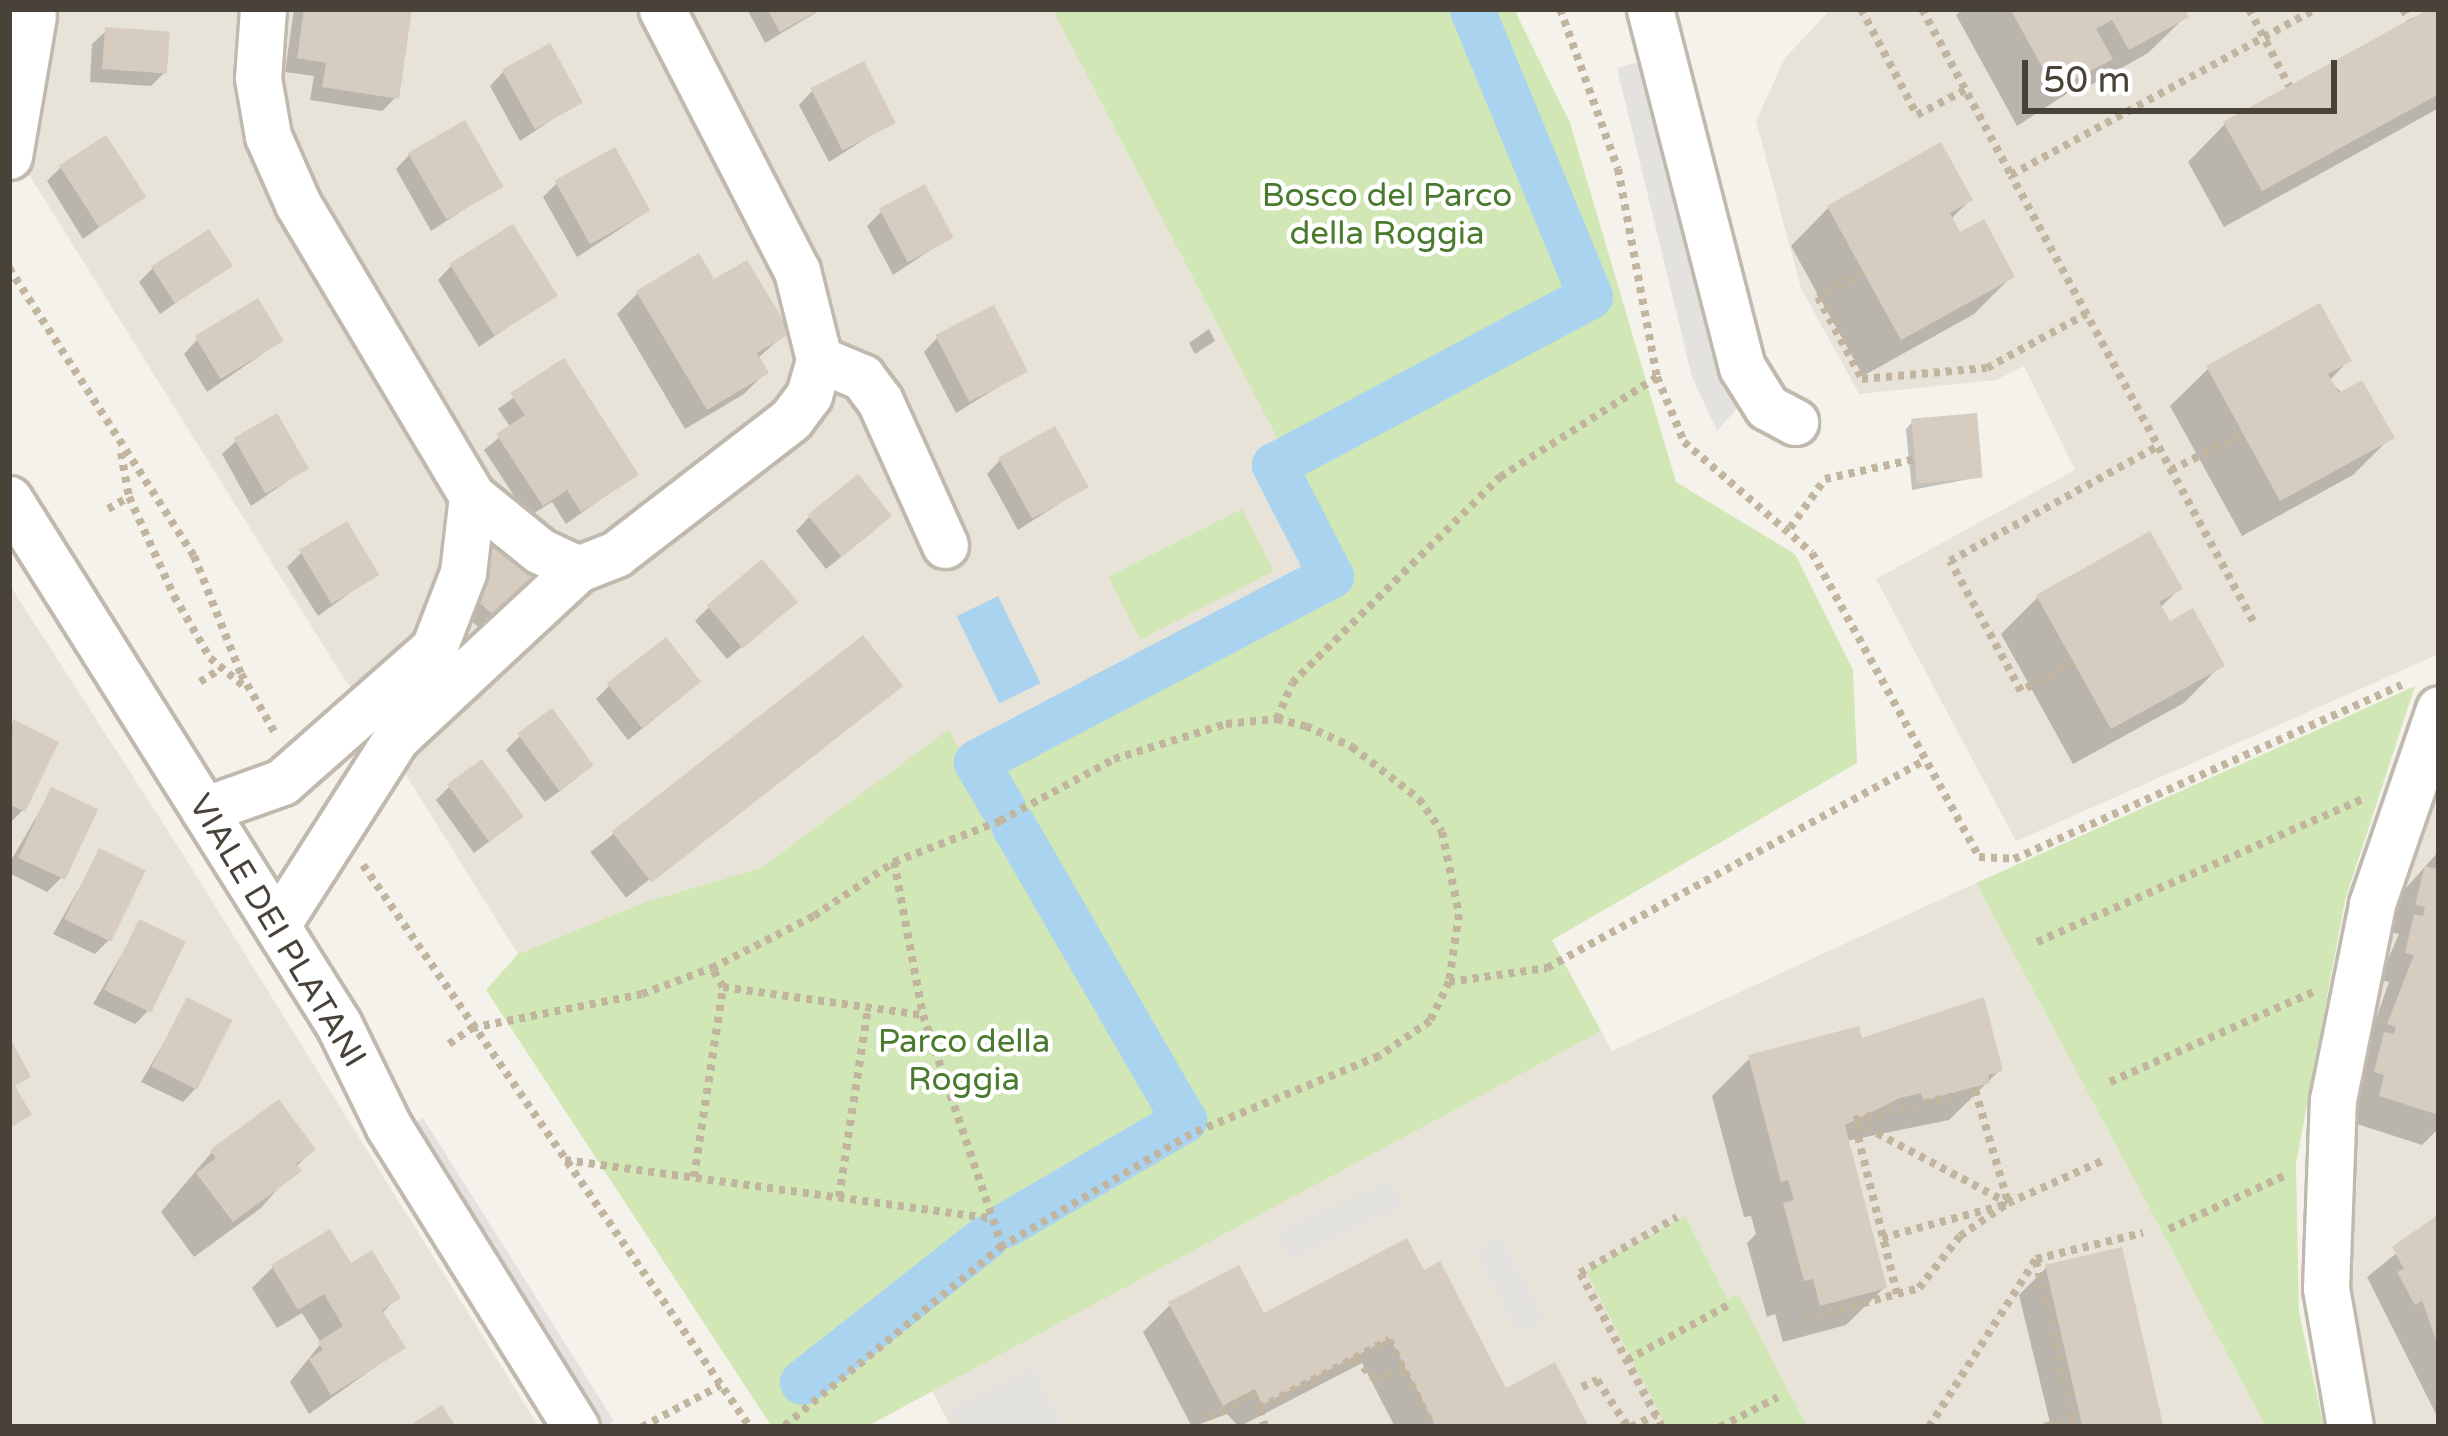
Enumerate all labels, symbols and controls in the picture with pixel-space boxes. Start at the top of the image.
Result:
scale bar [2028,36,2343,110]
text: 50 m [2043,59,2131,102]
park label: Bosco del Parco della Roggia [1262,176,1512,254]
street label: VIALE DEI PLATANI [180,787,374,1075]
park label: Parco della Roggia [878,1022,1050,1100]

